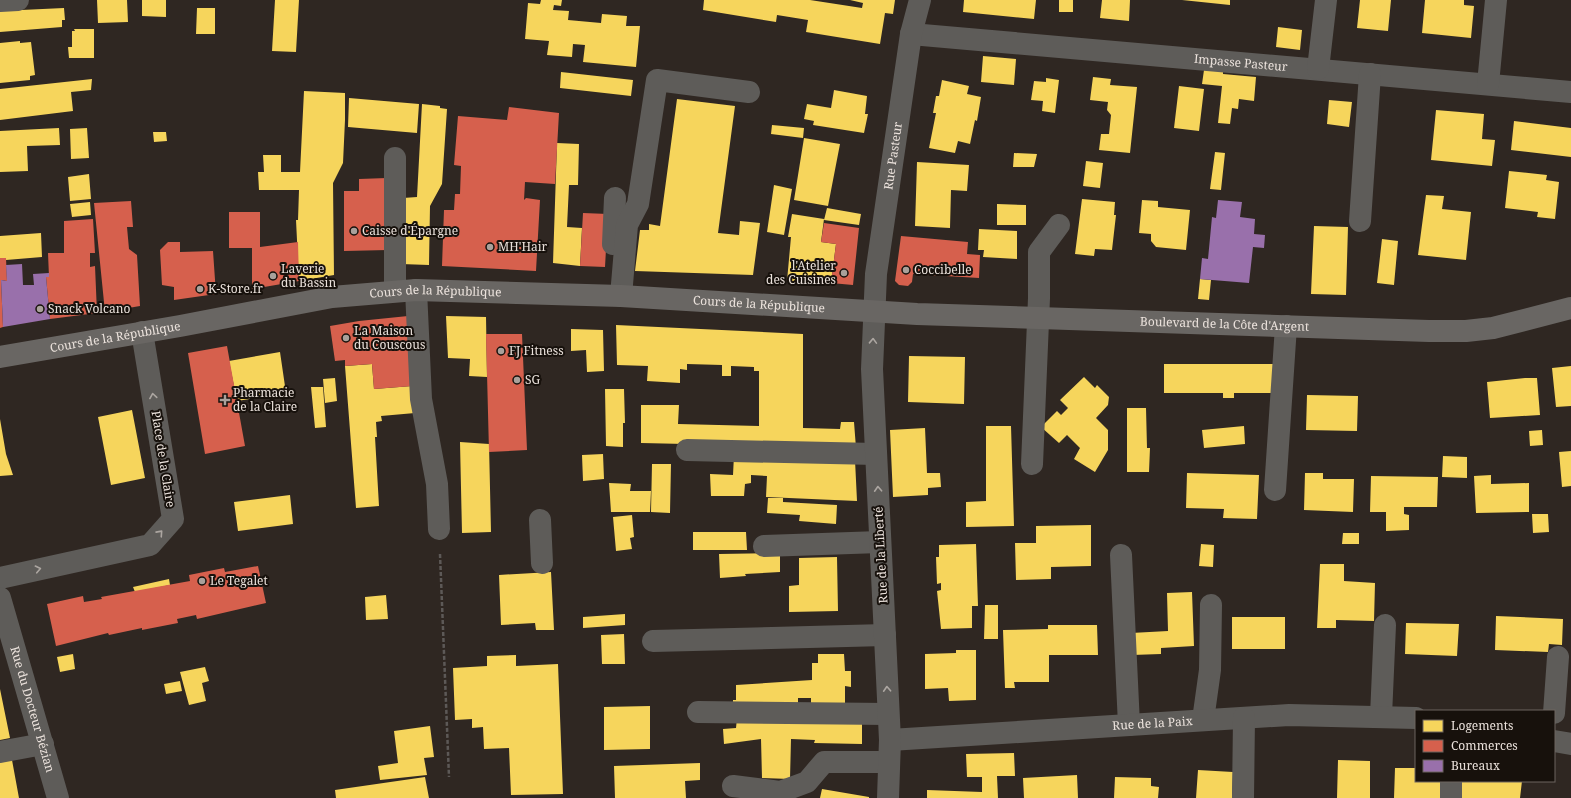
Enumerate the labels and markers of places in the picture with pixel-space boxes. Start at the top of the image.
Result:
place label: Caisse d'Épargne [362,222,458,239]
marker: Caisse d'Épargne [349,226,359,236]
place label: MH'Hair [498,238,548,255]
marker: MH'Hair [485,242,495,252]
place label: l'Atelier des Cuisines [766,257,836,288]
place label: Laverie du Bassin [281,260,336,291]
place label: Coccibelle [914,261,972,278]
marker: Coccibelle [901,265,911,275]
marker: l'Atelier des Cuisines [839,268,849,278]
marker: Laverie du Bassin [268,271,278,281]
place label: K-Store.fr [208,280,263,297]
marker: K-Store.fr [195,284,205,294]
place label: Snack Volcano [48,300,130,317]
marker: Snack Volcano [35,304,45,314]
place label: La Maison du Couscous [354,322,425,353]
marker: La Maison du Couscous [341,333,351,343]
place label: FJ Fitness [509,342,564,359]
marker: FJ Fitness [496,346,506,356]
place label: SG [525,371,541,388]
marker: SG [512,375,522,385]
place label: Pharmacie de la Claire [233,384,297,415]
marker: Pharmacie de la Claire [220,395,230,405]
place label: Le Tegalet [210,572,268,589]
marker: Le Tegalet [197,576,207,586]

